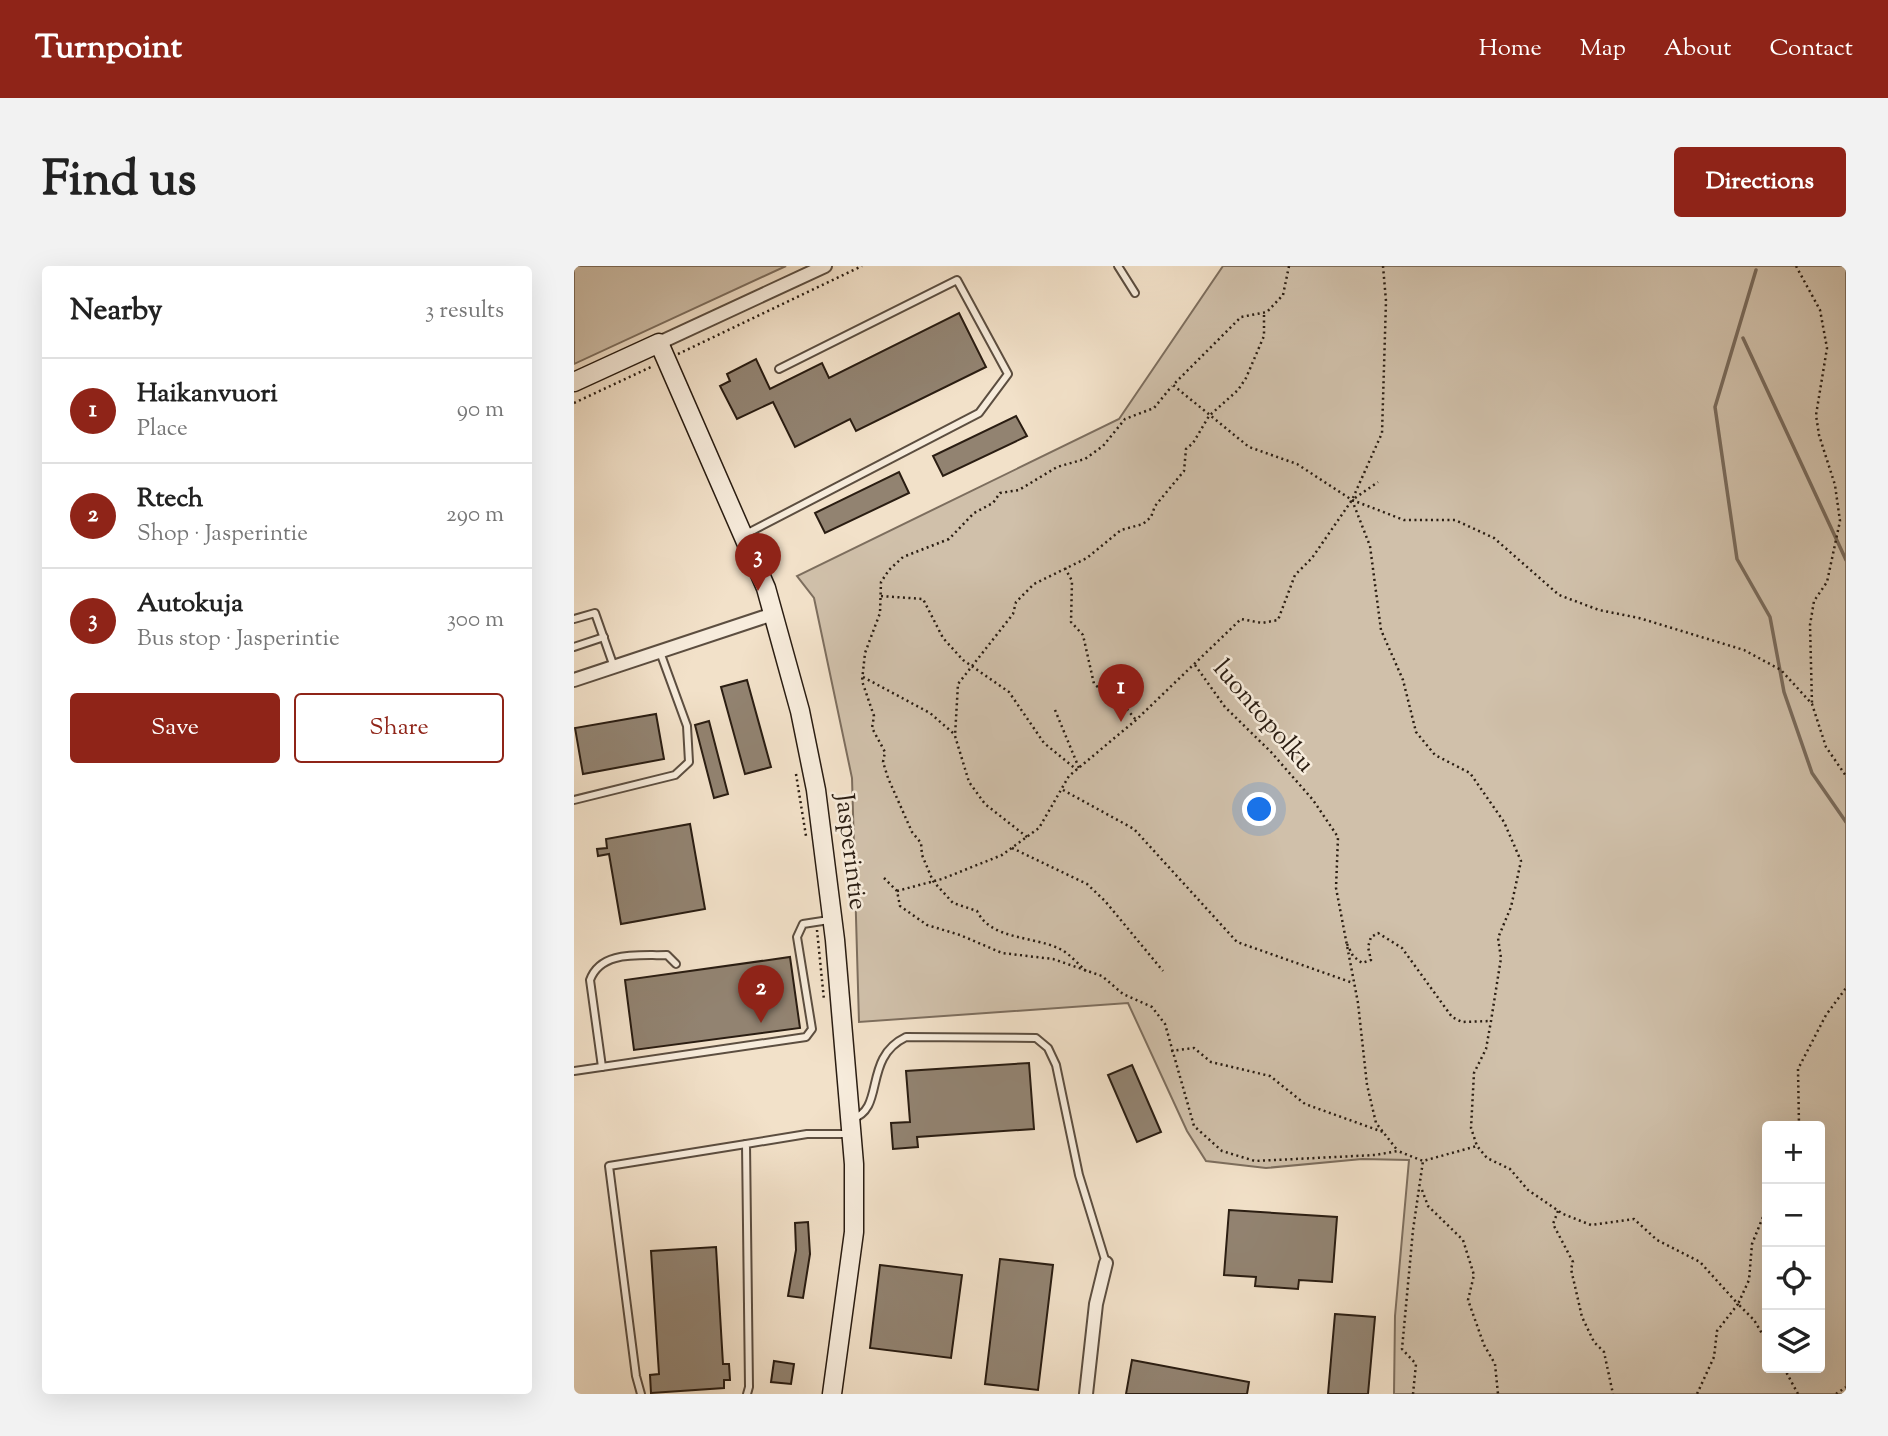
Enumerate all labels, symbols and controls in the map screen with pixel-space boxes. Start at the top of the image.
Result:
text: Turnpoint [35,25,182,73]
text: Home [1479,32,1542,66]
text: Map [1580,32,1626,66]
text: About [1664,32,1731,66]
text: Contact [1769,32,1853,66]
text: Find us [42,147,196,217]
button: Directions [1674,147,1846,217]
text: Nearby [70,290,162,333]
text: 3 results [425,295,504,328]
text: Haikanvuori [137,376,278,413]
text: 1 [89,394,97,427]
text: 90 m [457,394,504,427]
text: Place [137,413,188,446]
text: Rtech [137,481,203,518]
text: 2 [88,499,98,532]
text: 290 m [446,499,504,532]
text: Shop · Jasperintie [137,518,308,551]
pin: 3 [735,533,781,591]
text: Autokuja [137,586,243,623]
text: 3 [88,604,98,637]
text: 300 m [447,604,504,637]
text: Bus stop · Jasperintie [137,623,340,656]
street label: luontopolku [1203,652,1323,782]
pin: 1 [1098,664,1144,722]
button: Save [70,693,280,763]
button: Share [294,693,504,763]
street label: Jasperintie [824,790,875,912]
your location [1242,792,1276,826]
pin: 2 [738,965,784,1023]
map controls [1762,1121,1825,1373]
button: + [1762,1121,1825,1184]
button: − [1762,1184,1825,1247]
button: locate [1762,1247,1825,1310]
button: layers [1762,1310,1825,1373]

